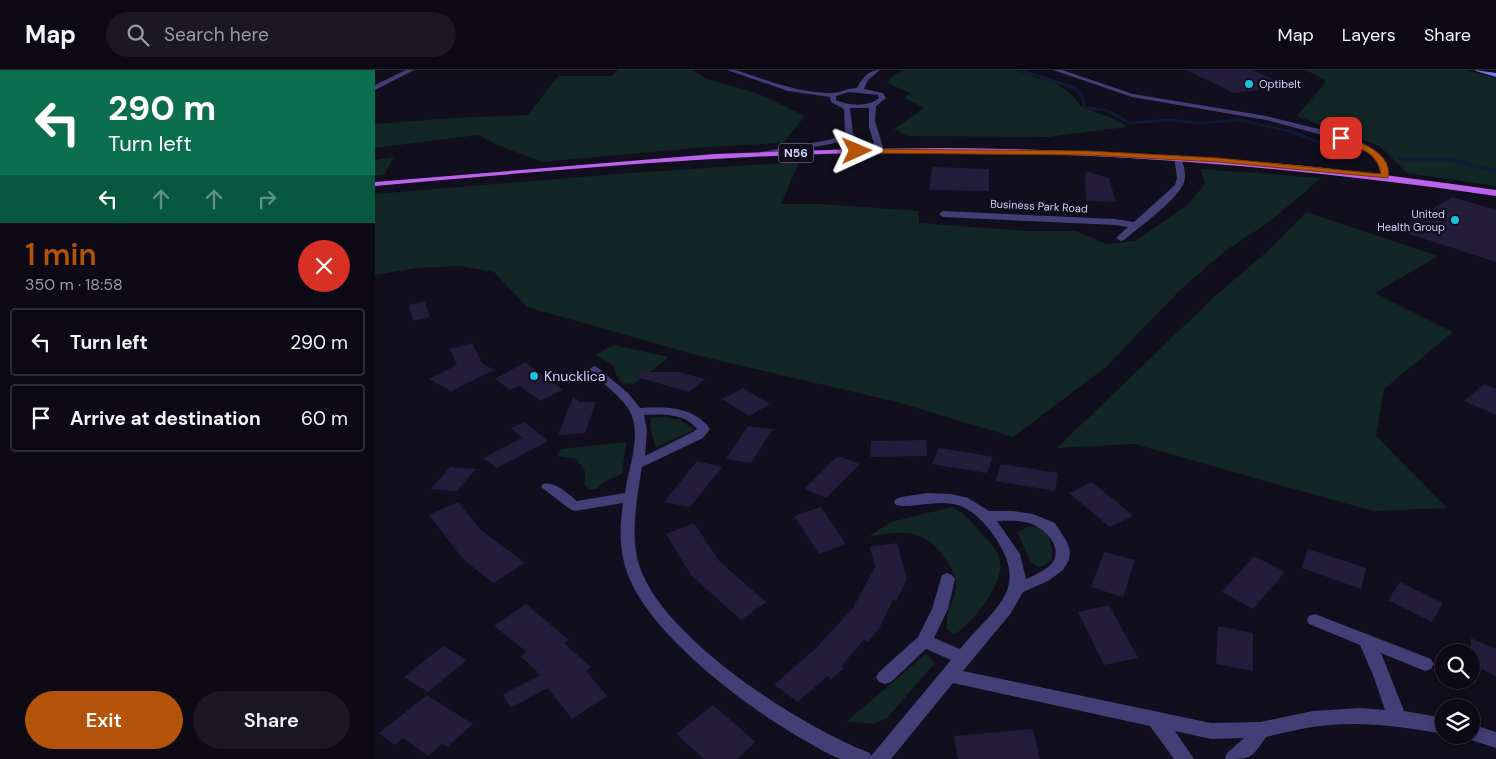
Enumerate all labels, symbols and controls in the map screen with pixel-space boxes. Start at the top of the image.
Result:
search box [106,12,456,57]
text: Map [25,19,76,50]
icon: search [124,21,152,49]
text: Search here [164,22,269,47]
text: Map [1278,23,1314,47]
text: Layers [1342,23,1396,47]
text: Share [1424,23,1471,47]
place label: Optibelt [1259,77,1301,91]
marker: Optibelt [1243,78,1255,90]
text: 290 m [108,85,216,131]
icon: left [25,90,90,155]
pin [1320,117,1362,159]
position arrow [830,124,882,176]
icon: arrive [1327,124,1355,152]
text: Turn left [108,129,192,158]
road number: N56 [779,144,813,162]
icon: left [94,185,122,213]
icon: ahead [147,185,175,213]
icon: ahead [200,185,228,213]
icon: right [253,185,281,213]
street label: Business Park Road [990,196,1088,216]
place label: United Health Group [1377,207,1445,234]
marker: United Health Group [1449,214,1461,226]
text: 1 min [25,235,97,274]
button: close [298,240,350,292]
text: 350 m · 18:58 [25,274,123,295]
icon: left [27,328,55,356]
text: Turn left [70,330,148,355]
text: 290 m [290,330,348,355]
place label: Knucklica [544,367,605,385]
marker: Knucklica [528,370,540,382]
icon: arrive [27,404,55,432]
text: Arrive at destination [70,406,261,431]
text: 60 m [301,406,348,431]
map controls [1435,644,1480,744]
button: search [1435,644,1480,689]
button: Exit [25,691,183,749]
button: Share [193,691,350,749]
button: layers [1435,699,1480,744]

